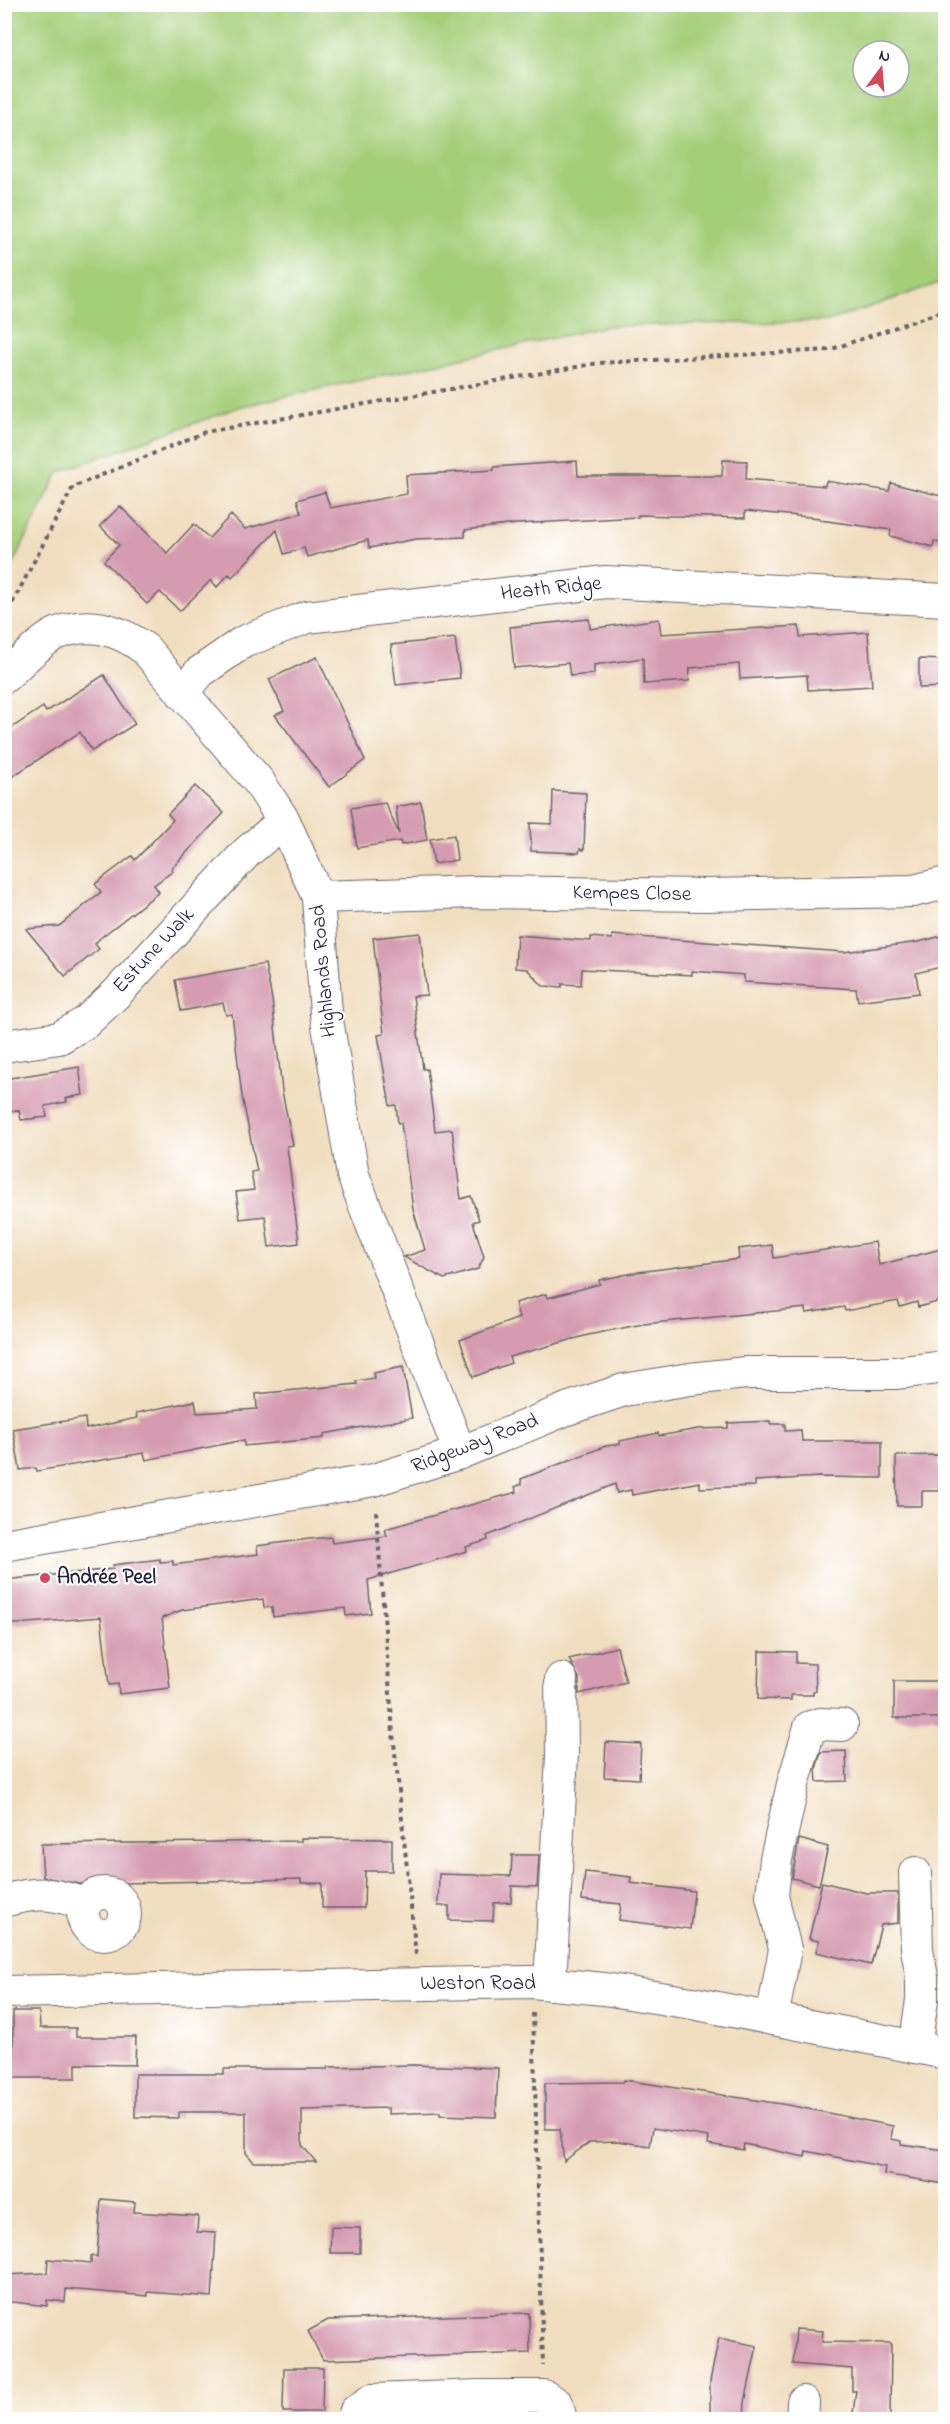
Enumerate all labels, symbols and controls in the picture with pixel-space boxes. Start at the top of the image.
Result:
north arrow [851,39,911,99]
text: N [876,43,893,70]
street label: Heath Ridge [499,569,604,611]
street label: Kempes Close [572,878,692,910]
street label: Estune Walk [106,901,202,1001]
street label: Highlands Road [303,903,347,1039]
street label: Ridgeway Road [407,1406,544,1484]
place label: Andrée Peel [57,1563,156,1593]
marker: Andrée Peel [38,1571,52,1585]
street label: Weston Road [420,1969,536,1999]

